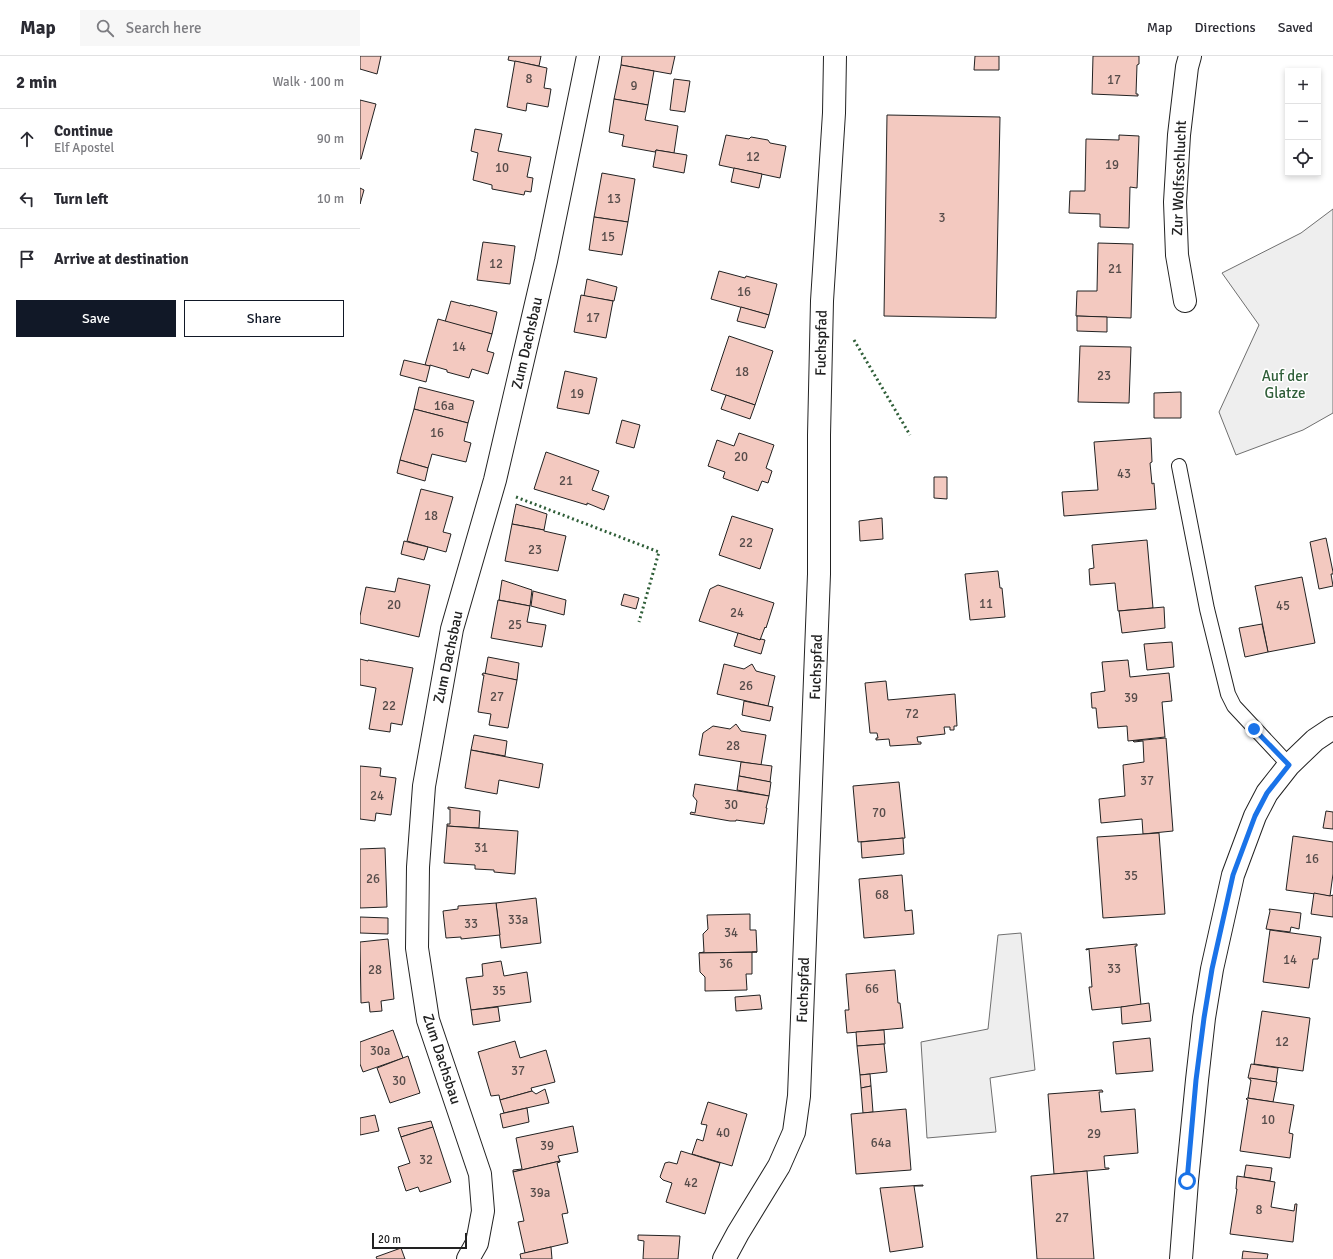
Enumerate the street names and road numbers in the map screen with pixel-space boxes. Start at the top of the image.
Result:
street label: Zur Wolfsschlucht [1168,120,1190,236]
street label: Zum Dachsbau [508,295,546,391]
street label: Fuchspfad [811,310,831,376]
street label: Zum Dachsbau [429,609,467,705]
street label: Fuchspfad [806,634,826,700]
street label: Fuchspfad [793,957,813,1023]
street label: Zum Dachsbau [419,1011,465,1107]

